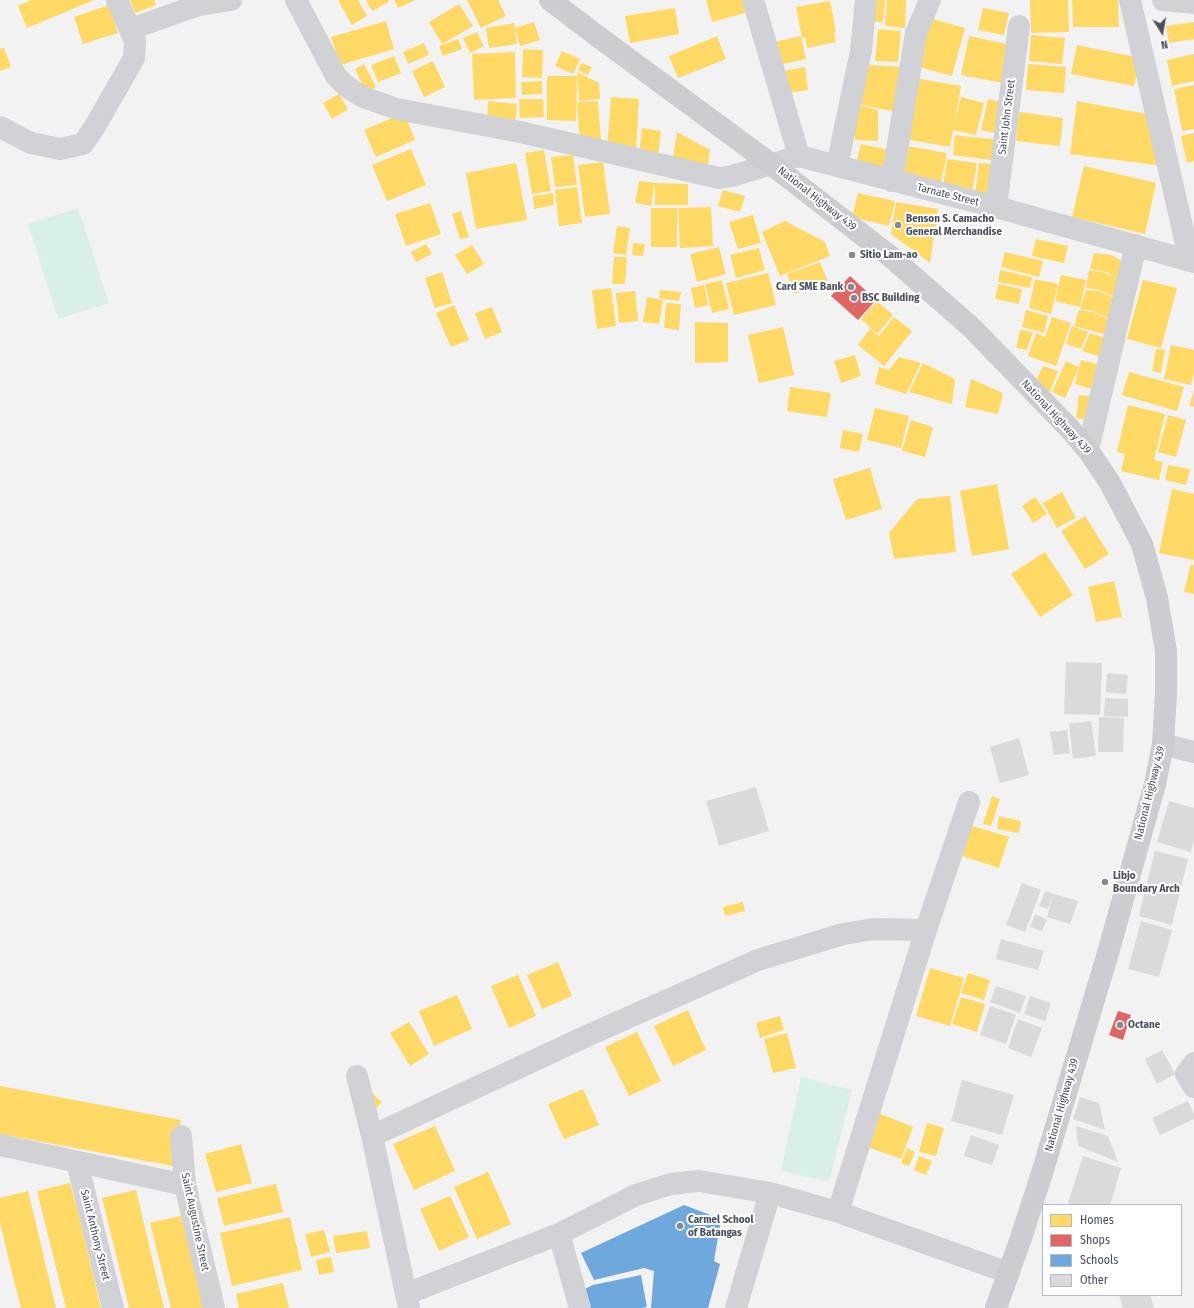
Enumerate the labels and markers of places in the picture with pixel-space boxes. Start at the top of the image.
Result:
place label: Benson S. Camacho General Merchandise [906,212,1002,238]
marker: Benson S. Camacho General Merchandise [893,220,903,230]
place label: Sitio Lam-ao [860,248,918,262]
marker: Sitio Lam-ao [847,250,857,260]
place label: Card SME Bank [776,280,843,294]
marker: Card SME Bank [846,282,856,292]
place label: BSC Building [862,291,919,305]
marker: BSC Building [849,293,859,303]
place label: Libjo Boundary Arch [1113,869,1180,895]
marker: Libjo Boundary Arch [1100,877,1110,887]
place label: Octane [1128,1018,1160,1032]
marker: Octane [1115,1020,1125,1030]
place label: Carmel School of Batangas [688,1213,753,1239]
marker: Carmel School of Batangas [675,1221,685,1231]

